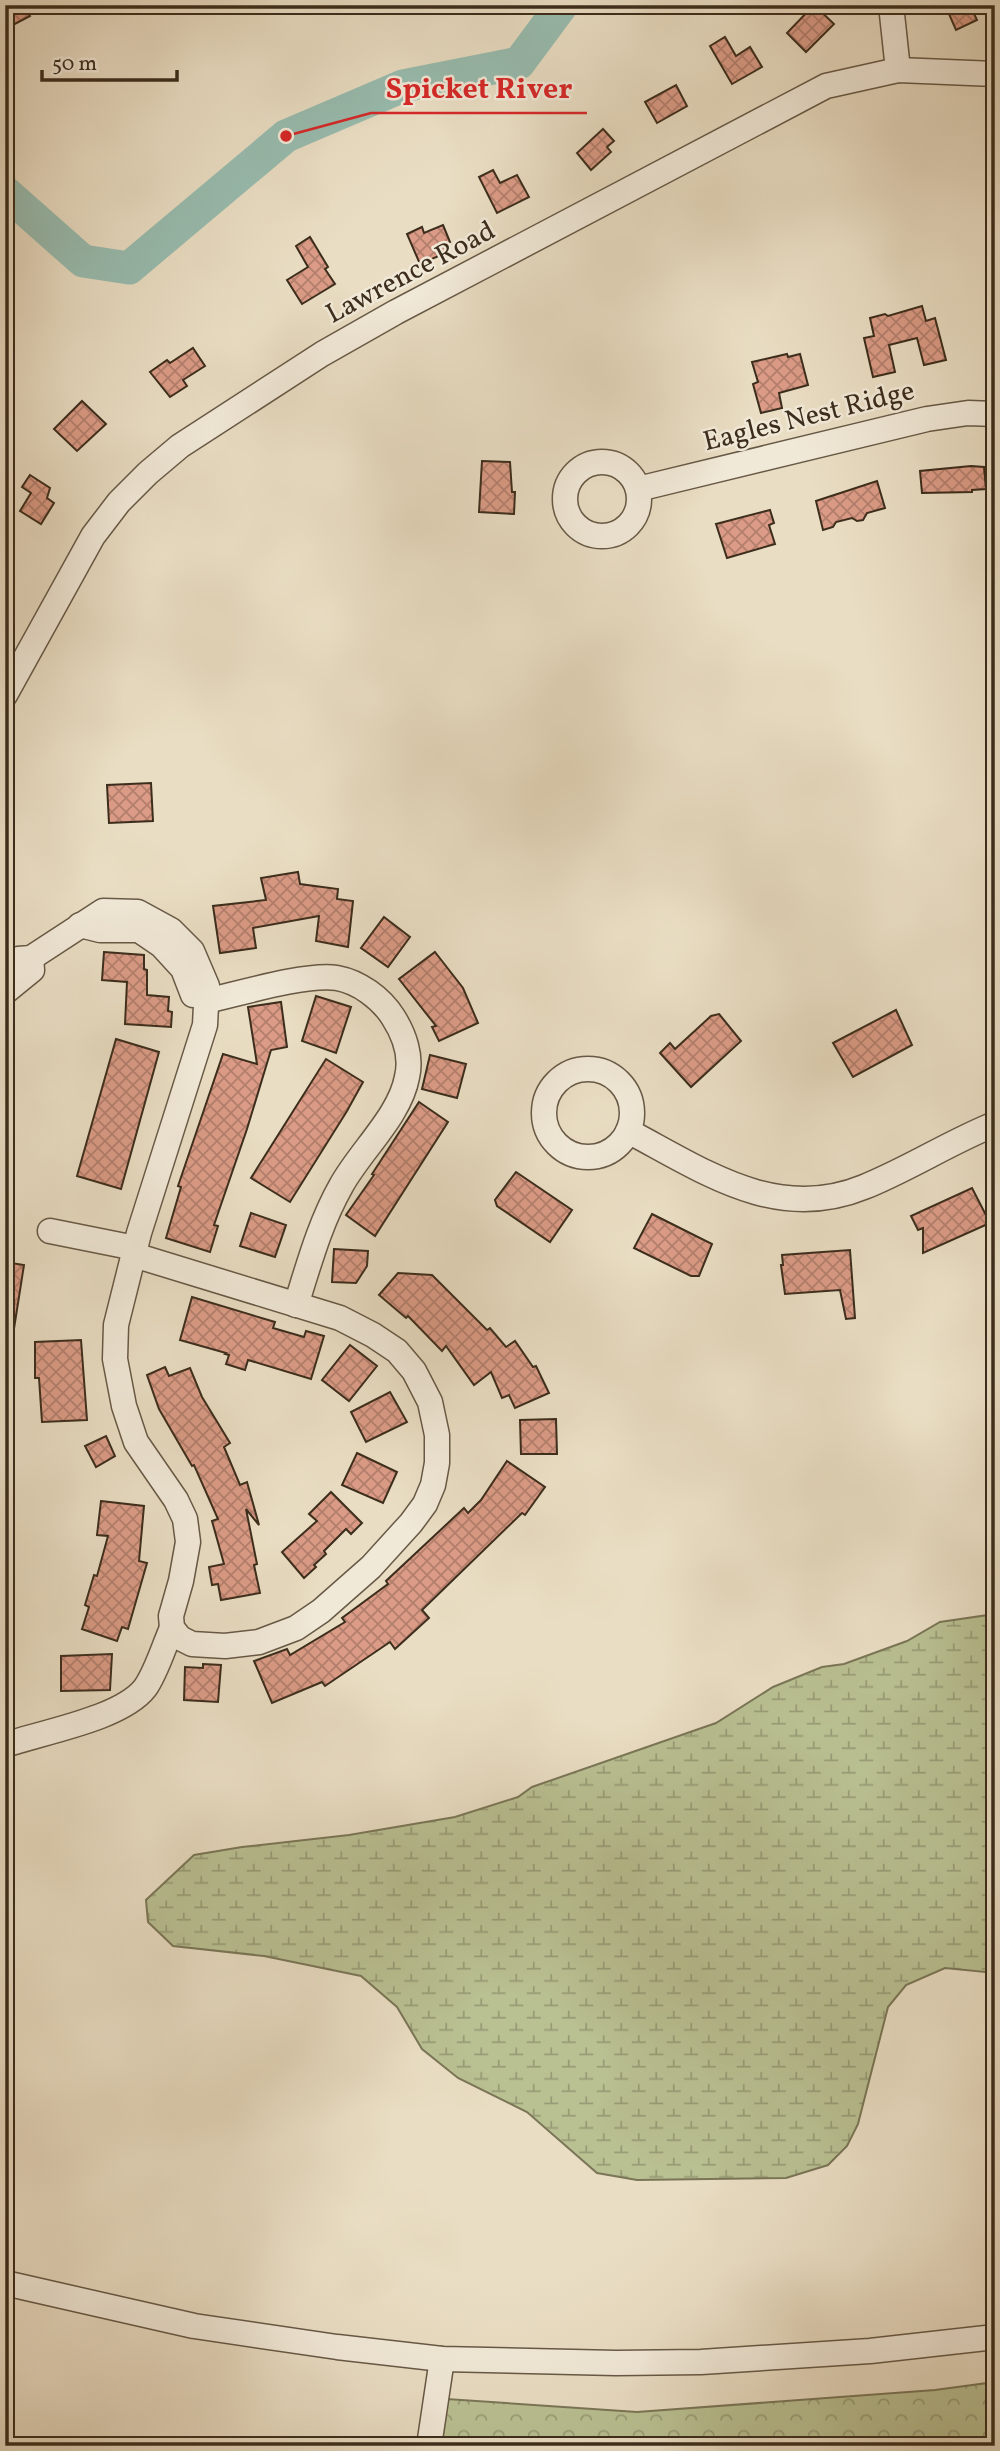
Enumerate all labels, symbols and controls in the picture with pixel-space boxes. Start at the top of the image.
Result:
scale bar [42,38,177,82]
text: 50 m [52,50,97,79]
callout: Spicket River [371,62,587,113]
text: Spicket River [385,69,573,111]
street label: Lawrence Road [319,212,503,334]
street label: Eagles Nest Ridge [699,372,919,462]

